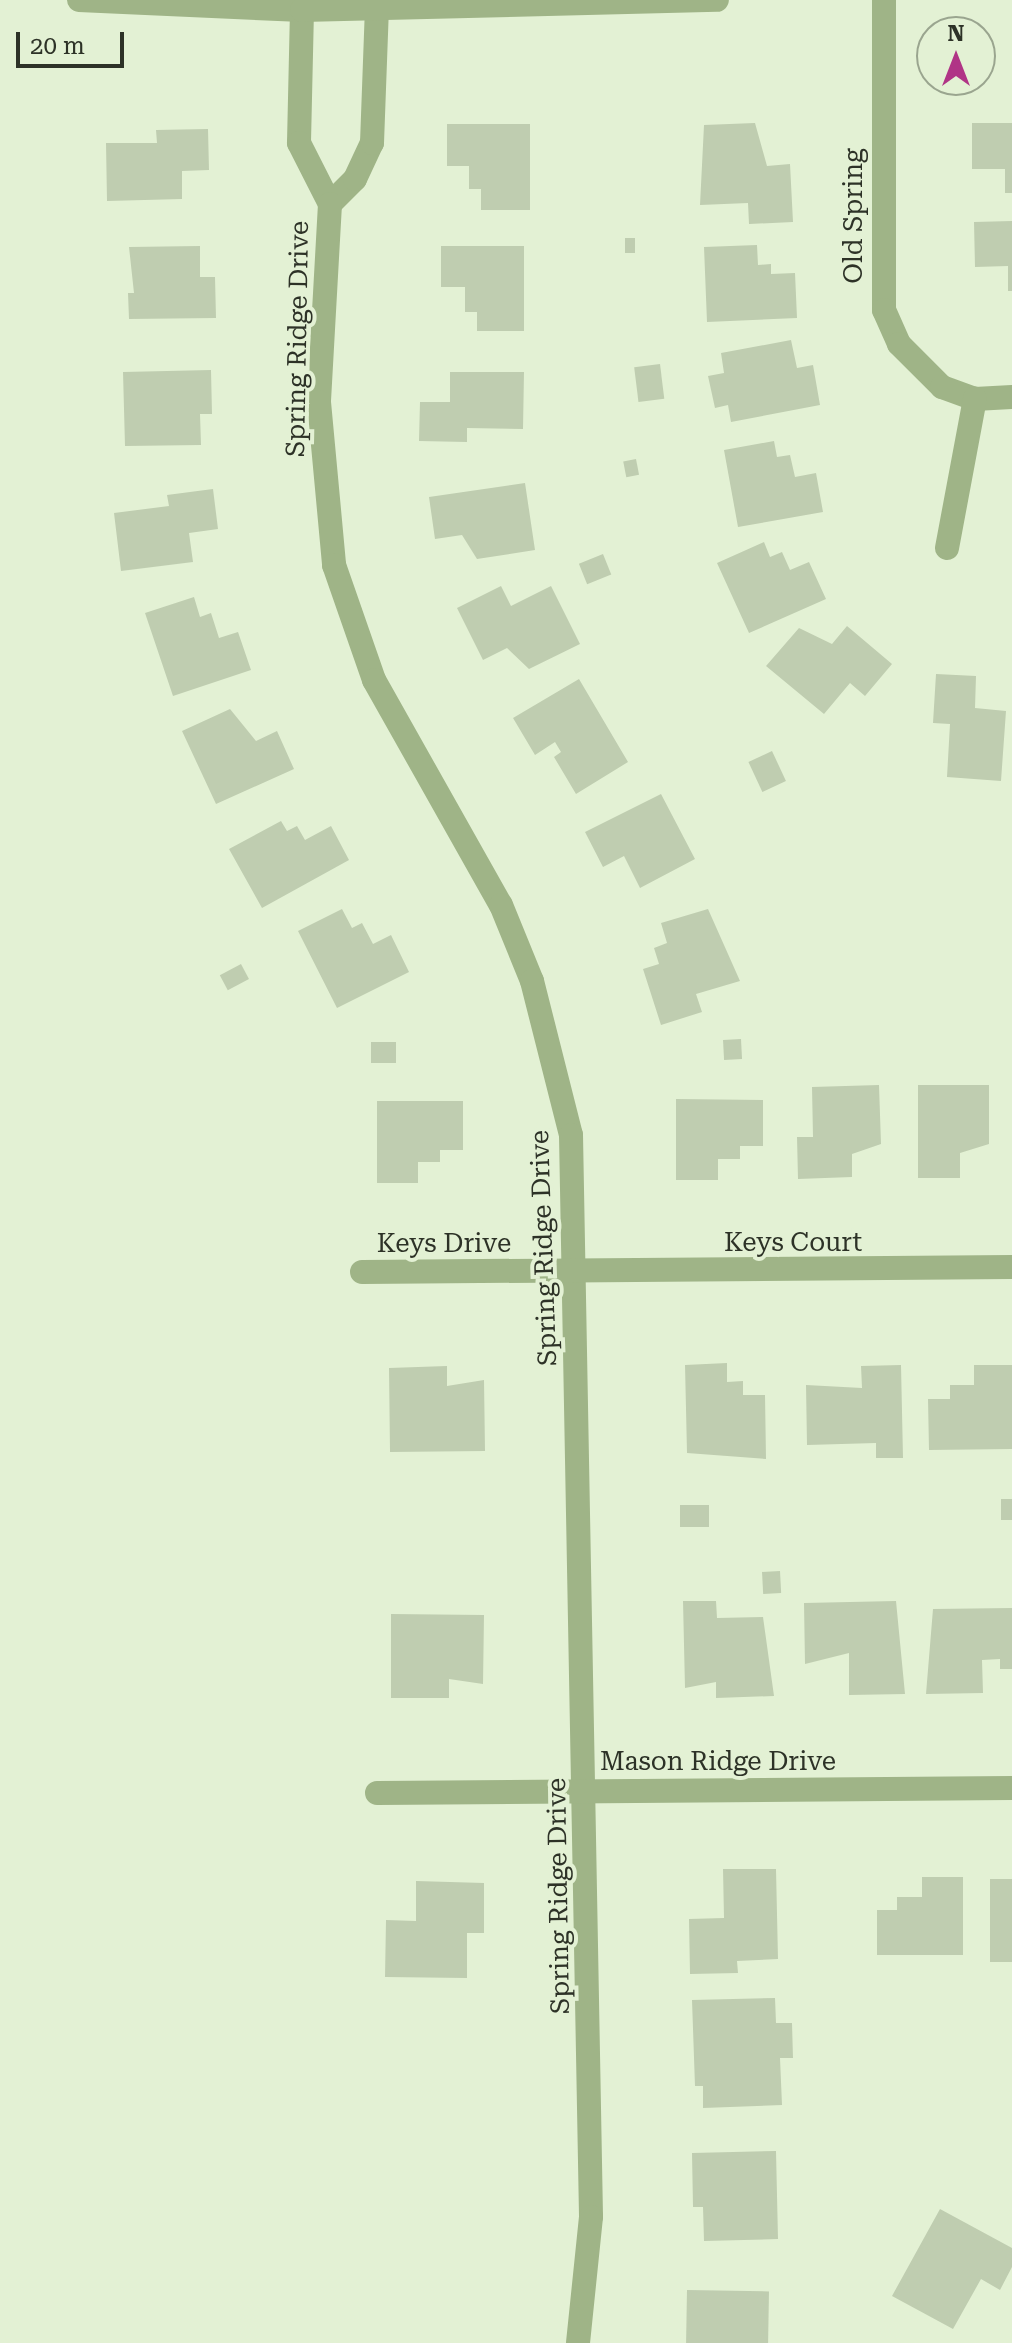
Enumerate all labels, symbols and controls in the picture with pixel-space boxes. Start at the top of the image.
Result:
scale bar [20,16,128,66]
north arrow [916,16,996,96]
text: N [948,21,964,46]
text: 20 m [30,32,85,60]
street label: Old Spring [838,148,870,284]
street label: Spring Ridge Drive [280,221,316,457]
street label: Spring Ridge Drive [524,1129,564,1367]
street label: Keys Court [724,1227,862,1259]
street label: Keys Drive [377,1228,511,1260]
street label: Mason Ridge Drive [600,1746,836,1778]
street label: Spring Ridge Drive [541,1778,577,2014]

